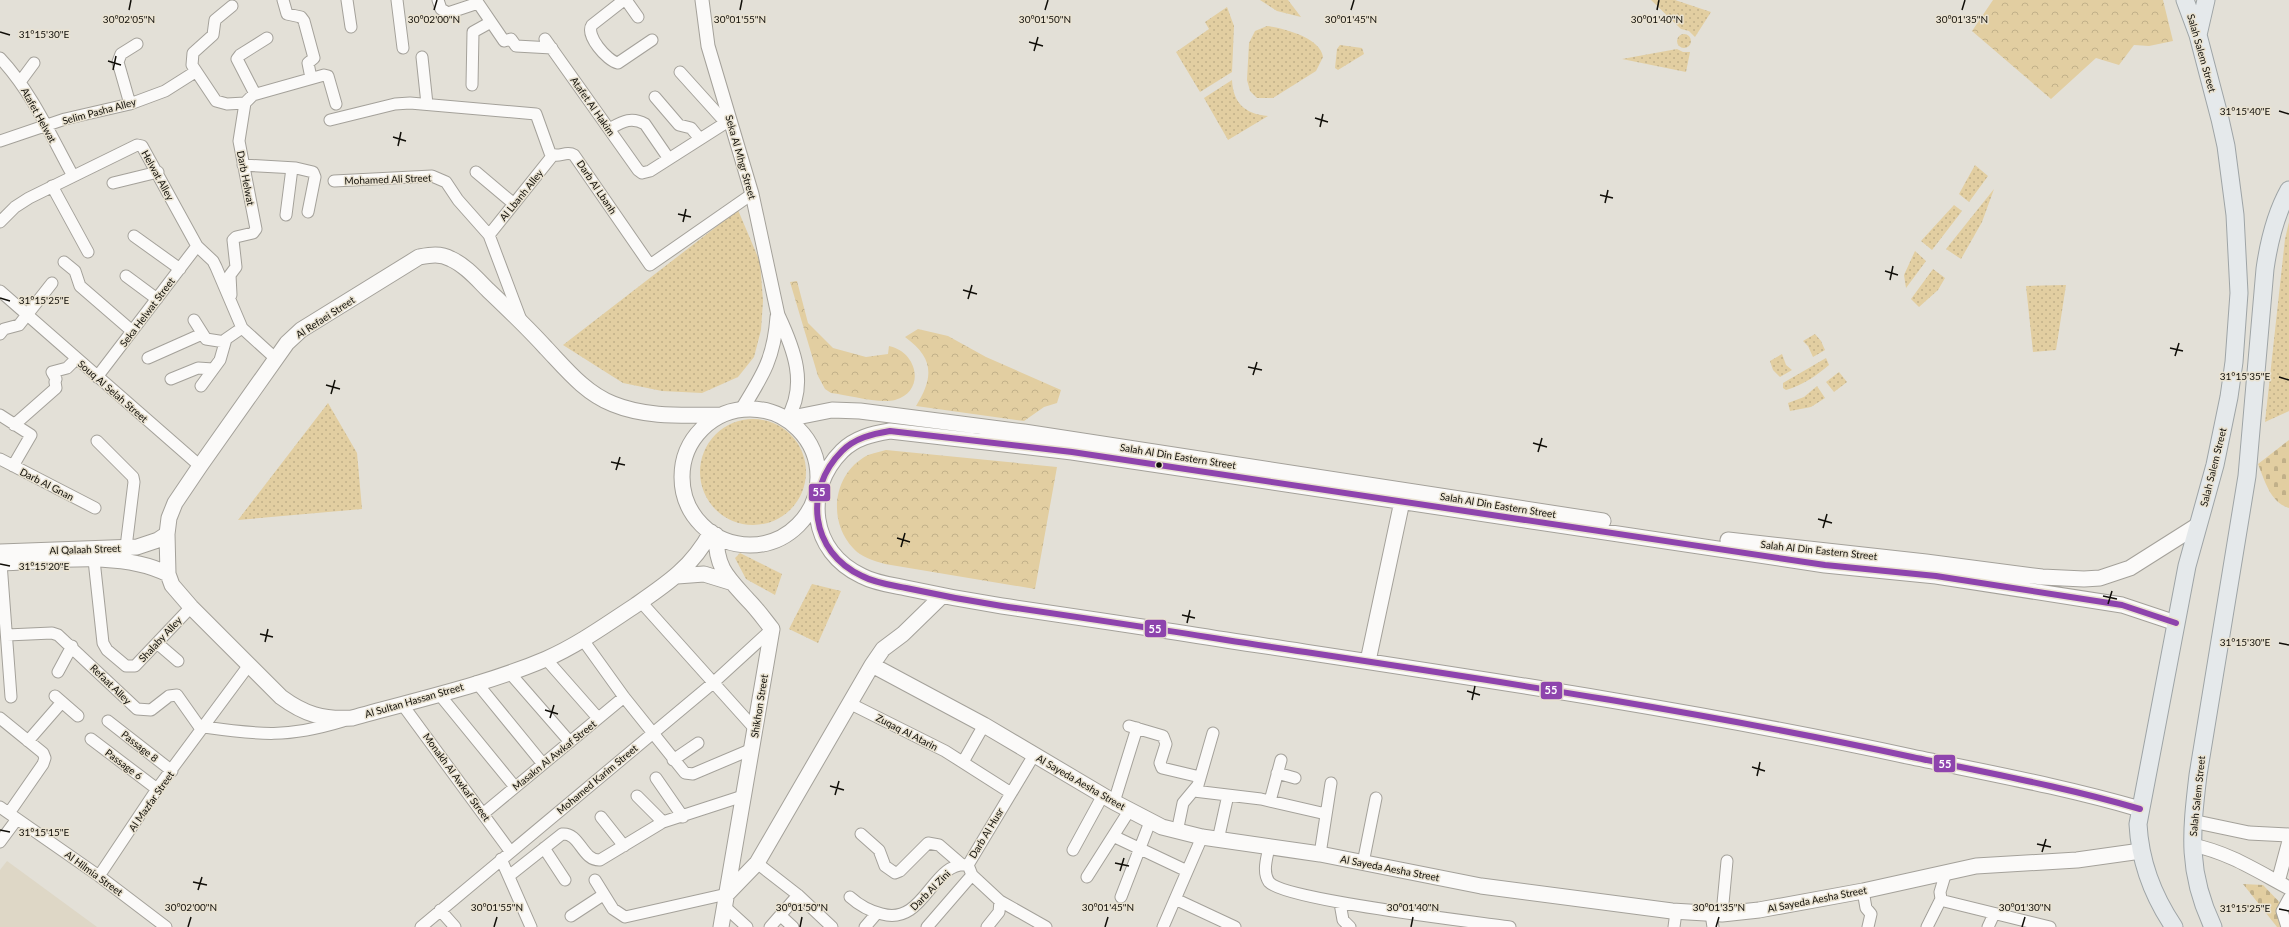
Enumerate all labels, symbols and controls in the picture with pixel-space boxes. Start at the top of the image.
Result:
street label: Salah Salem Street [2185,12,2219,94]
text: 30°02'05"N [103,13,155,25]
text: 30°02'00"N [408,13,460,25]
text: 30°01'55"N [714,13,766,25]
text: 30°01'50"N [1019,13,1071,25]
text: 30°01'45"N [1325,13,1377,25]
text: 30°01'40"N [1631,13,1683,25]
text: 30°01'35"N [1936,13,1988,25]
text: 31°15'30"E [19,28,69,40]
street label: Atafet Al Hakim [568,74,618,138]
street label: Atafet Helwat [19,85,59,145]
street label: Selim Pasha Alley [61,95,138,127]
text: 31°15'40"E [2220,105,2270,117]
street label: Seka Al Mhgr Street [723,114,759,201]
street label: Helwat Alley [139,148,177,203]
street label: Darb Helwat [235,150,257,207]
street label: Darb Al Lbanh [575,158,619,216]
street label: Al Lbanh Alley [497,166,546,223]
street label: Mohamed Ali Street [344,171,432,187]
street label: Seka Helwat Street [117,275,177,349]
street label: Al Refaei Street [293,293,357,341]
text: 31°15'25"E [19,294,69,306]
street label: Souq Al Selah Street [76,357,151,425]
text: 31°15'35"E [2220,370,2270,382]
street label: Salah Salem Street [2197,426,2229,508]
street label: Salah Al Din Eastern Street [1119,441,1237,471]
unlabelled marker [1154,460,1164,470]
street label: Darb Al Gnan [18,465,76,503]
line badge: 55 [808,483,831,502]
text: 55 [813,485,825,498]
street label: Salah Al Din Eastern Street [1439,490,1557,520]
street label: Salah Al Din Eastern Street [1760,538,1878,562]
street label: Al Qalaah Street [49,542,121,556]
text: 31°15'20"E [19,560,69,572]
street label: Shalaby Alley [136,613,185,664]
line badge: 55 [1144,619,1167,638]
text: 55 [1149,622,1161,635]
text: 31°15'30"E [2220,636,2270,648]
street label: Refaat Alley [88,662,135,707]
street label: Shikhon Street [748,673,770,739]
street label: Al Sultan Hassan Street [363,680,465,720]
line badge: 55 [1540,681,1563,700]
text: 55 [1545,683,1557,696]
street label: Zuqaq Al Atarin [874,711,940,753]
street label: Masakn Al Awkaf Street [510,717,599,792]
street label: Passage 8 [119,728,161,764]
street label: Monakh Al Awkaf Street [421,731,493,824]
street label: Mohamed Karim Street [554,741,640,816]
street label: Passage 6 [103,746,145,782]
street label: Al Sayeda Aesha Street [1034,752,1128,813]
line badge: 55 [1933,754,1956,773]
street label: Salah Salem Street [2187,755,2207,837]
text: 55 [1939,757,1951,770]
street label: Al Mazfar Street [126,768,177,834]
street label: Darb Al Husr [966,805,1006,860]
text: 31°15'15"E [19,826,69,838]
street label: Al Hilmia Street [63,848,126,898]
street label: Al Sayeda Aesha Street [1339,853,1441,884]
street label: Darb Al Zini [907,867,953,913]
street label: Al Sayeda Aesha Street [1766,883,1868,914]
text: 30°02'00"N [165,901,217,913]
text: 30°01'55"N [471,901,523,913]
text: 30°01'50"N [776,901,828,913]
text: 30°01'45"N [1082,901,1134,913]
text: 30°01'40"N [1387,901,1439,913]
text: 30°01'35"N [1693,901,1745,913]
text: 30°01'30"N [1999,901,2051,913]
text: 31°15'25"E [2220,902,2270,914]

